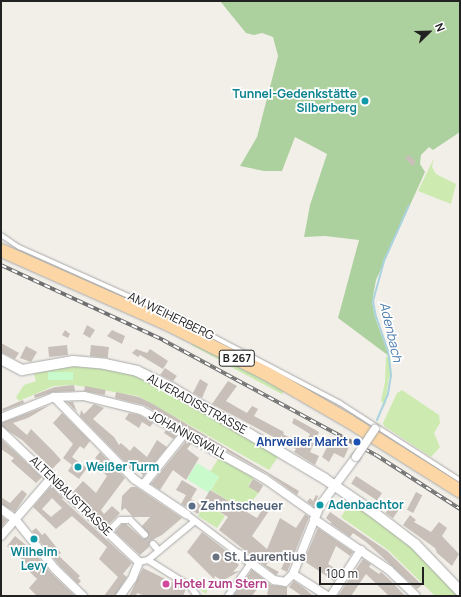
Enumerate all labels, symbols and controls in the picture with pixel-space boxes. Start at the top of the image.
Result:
north arrow [409,12,449,52]
text: N [432,21,449,34]
place label: Tunnel-Gedenkstätte Silberberg [232,87,357,115]
marker: Tunnel-Gedenkstätte Silberberg [360,96,370,106]
street label: AM WEIHERBERG [126,289,216,343]
water label: Adenbach [377,301,405,363]
road number: B 267 [218,349,256,367]
street label: ALVERADISSTRASSE [145,371,249,437]
street label: JOHANNISWALL [147,408,229,462]
place label: Ahrweiler Markt [256,435,348,449]
marker: Ahrweiler Markt [351,436,363,448]
street label: ALTENBAUSTRASSE [27,453,115,539]
place label: Weißer Turm [86,460,159,474]
marker: Weißer Turm [73,462,83,472]
place label: Adenbachtor [328,498,404,512]
place label: Zehntscheuer [200,499,283,513]
marker: Adenbachtor [315,500,325,510]
marker: Zehntscheuer [187,501,197,511]
marker: Wilhelm Levy [29,534,39,544]
place label: Wilhelm Levy [10,545,58,573]
place label: St. Laurentius [224,550,306,564]
marker: St. Laurentius [211,552,221,562]
scale bar [321,559,426,585]
text: 100 m [326,565,358,582]
place label: Hotel zum Stern [174,577,267,591]
marker: Hotel zum Stern [161,579,171,589]

